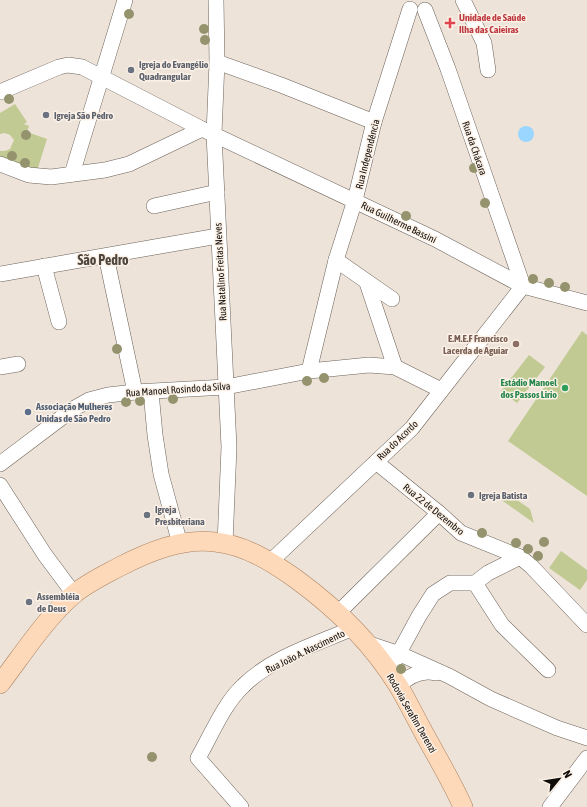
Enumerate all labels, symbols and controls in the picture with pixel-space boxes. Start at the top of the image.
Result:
place label: Unidade de Saúde Ilha das Caieiras [459,12,526,35]
marker: Unidade de Saúde Ilha das Caieiras [444,17,456,29]
place label: Igreja do Evangélio Quadrangular [139,59,209,82]
marker: Igreja do Evangélio Quadrangular [126,65,136,75]
marker: Igreja São Pedro [41,110,51,120]
place label: Igreja São Pedro [54,110,114,121]
street label: Rua Independência [354,118,382,190]
street label: Rua da Chácara [460,120,489,177]
street label: Rua Guilherme Bassini [359,199,438,245]
street label: Rua Natalino Freitas Neves [212,222,229,321]
district label: São Pedro [77,252,129,268]
place label: E.M.E.F Francisco Lacerda de Aguiar [443,333,509,356]
marker: E.M.E.F Francisco Lacerda de Aguiar [511,339,521,349]
place label: Estádio Manoel dos Passos Lirio [500,377,557,400]
street label: Rua Manoel Rosindo da Silva [125,380,231,399]
marker: Estádio Manoel dos Passos Lirio [560,383,570,393]
place label: Associação Mulheres Unidas de São Pedro [35,401,113,424]
marker: Associação Mulheres Unidas de São Pedro [23,407,33,417]
street label: Rua do Acordo [375,418,420,463]
street label: Rua 22 de Dezembro [401,482,467,537]
marker: Igreja Batista [466,490,476,500]
place label: Igreja Batista [479,490,528,501]
place label: Igreja Presbiteriana [155,504,205,527]
marker: Igreja Presbiteriana [142,510,152,520]
place label: Assembléia de Deus [36,591,80,614]
marker: Assembléia de Deus [24,597,34,607]
street label: Rua João A. Nascimento [264,627,347,675]
street label: Rodovia Serafim Derenzi [384,672,439,755]
north arrow [539,759,579,799]
text: N [561,768,574,780]

